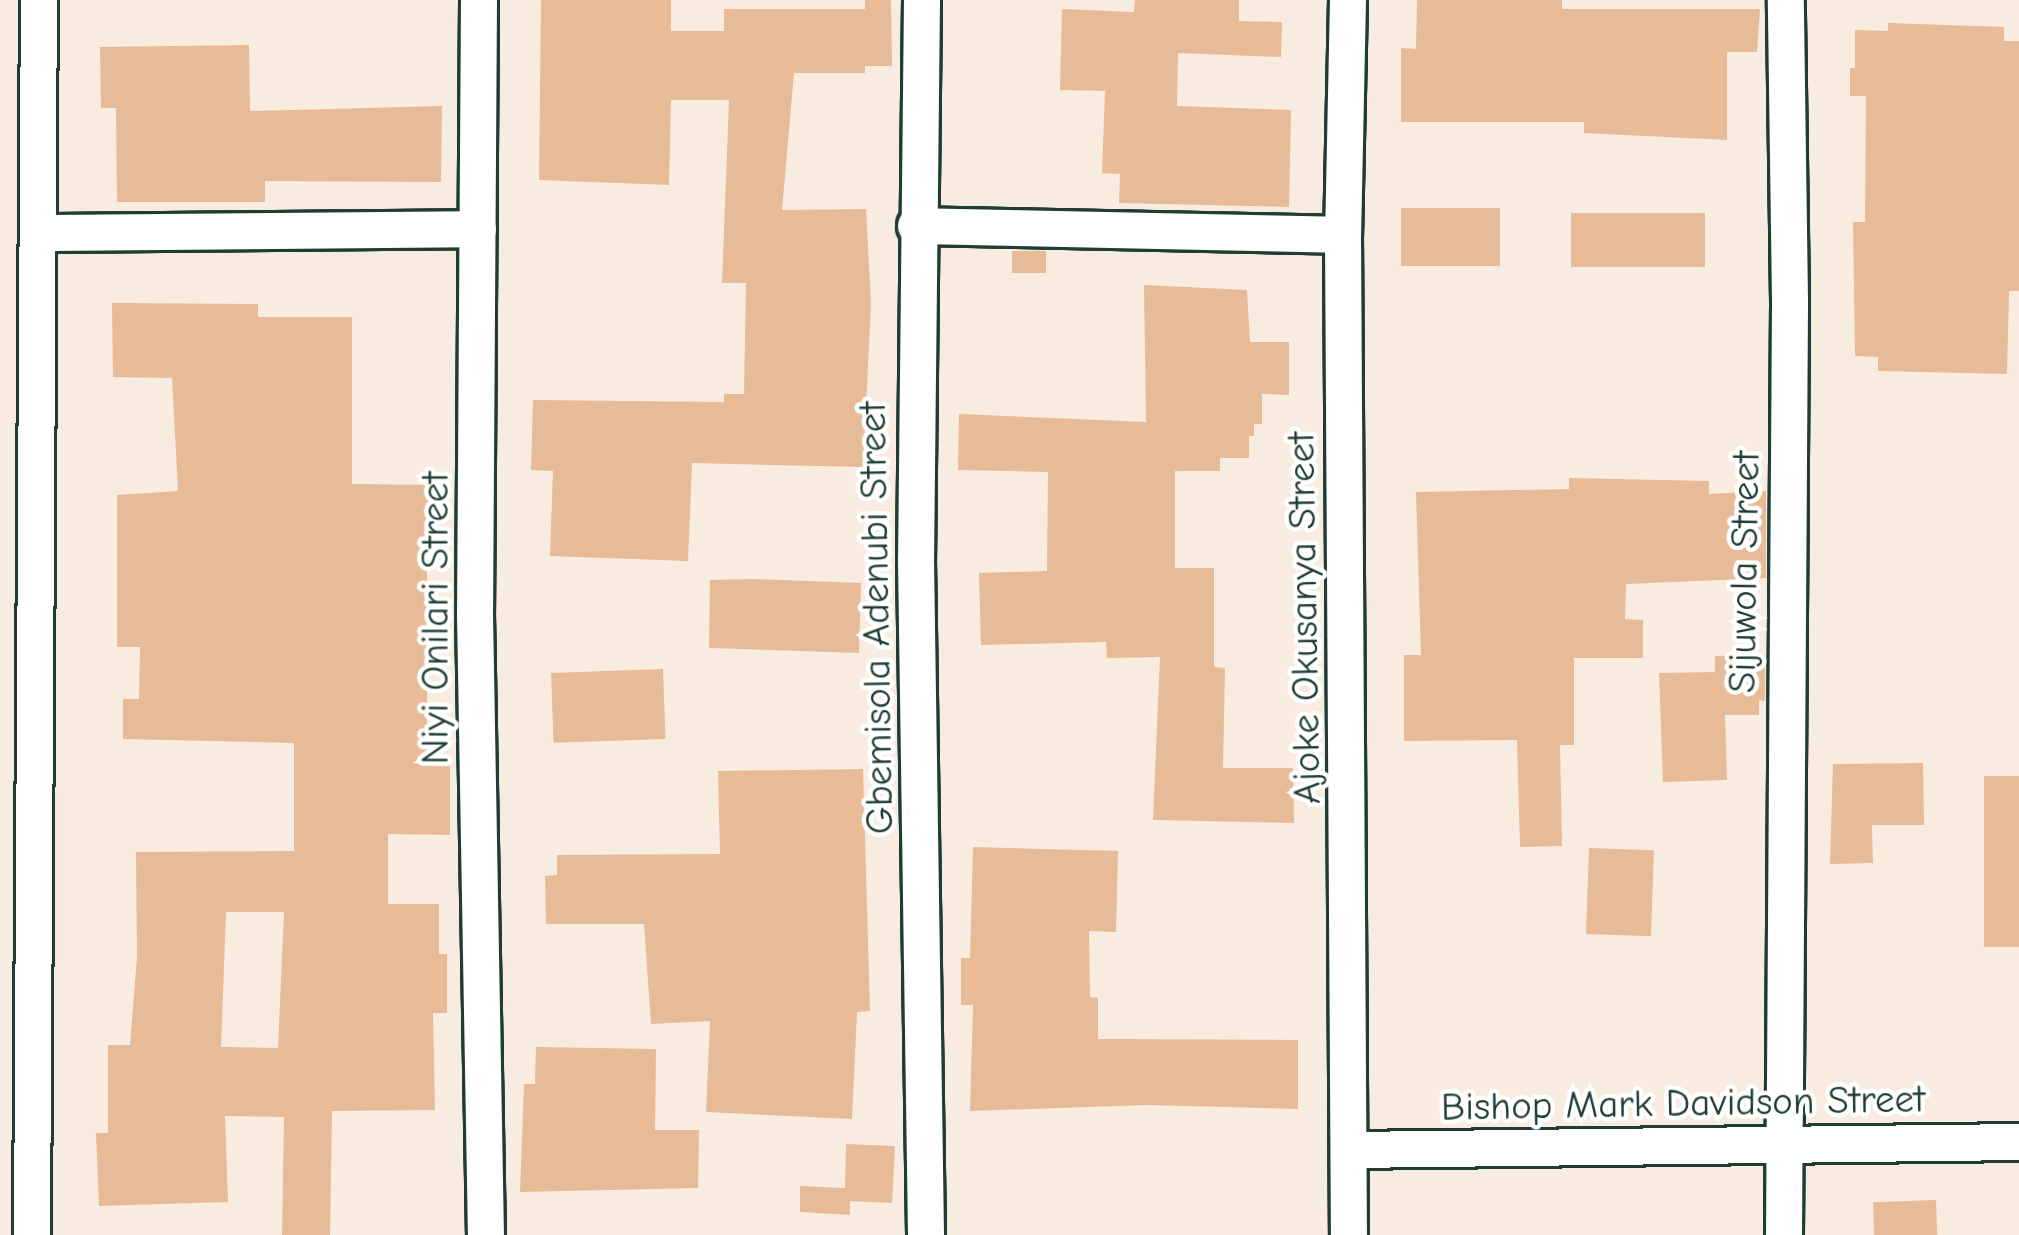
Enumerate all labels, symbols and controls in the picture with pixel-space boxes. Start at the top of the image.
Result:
street label: Gbemisola Adenubi Street [850,401,904,835]
street label: Ajoke Okusanya Street [1278,431,1332,805]
street label: Sijuwola Street [1719,451,1771,693]
street label: Niyi Onilari Street [413,471,459,765]
street label: Bishop Mark Davidson Street [1441,1076,1925,1132]

